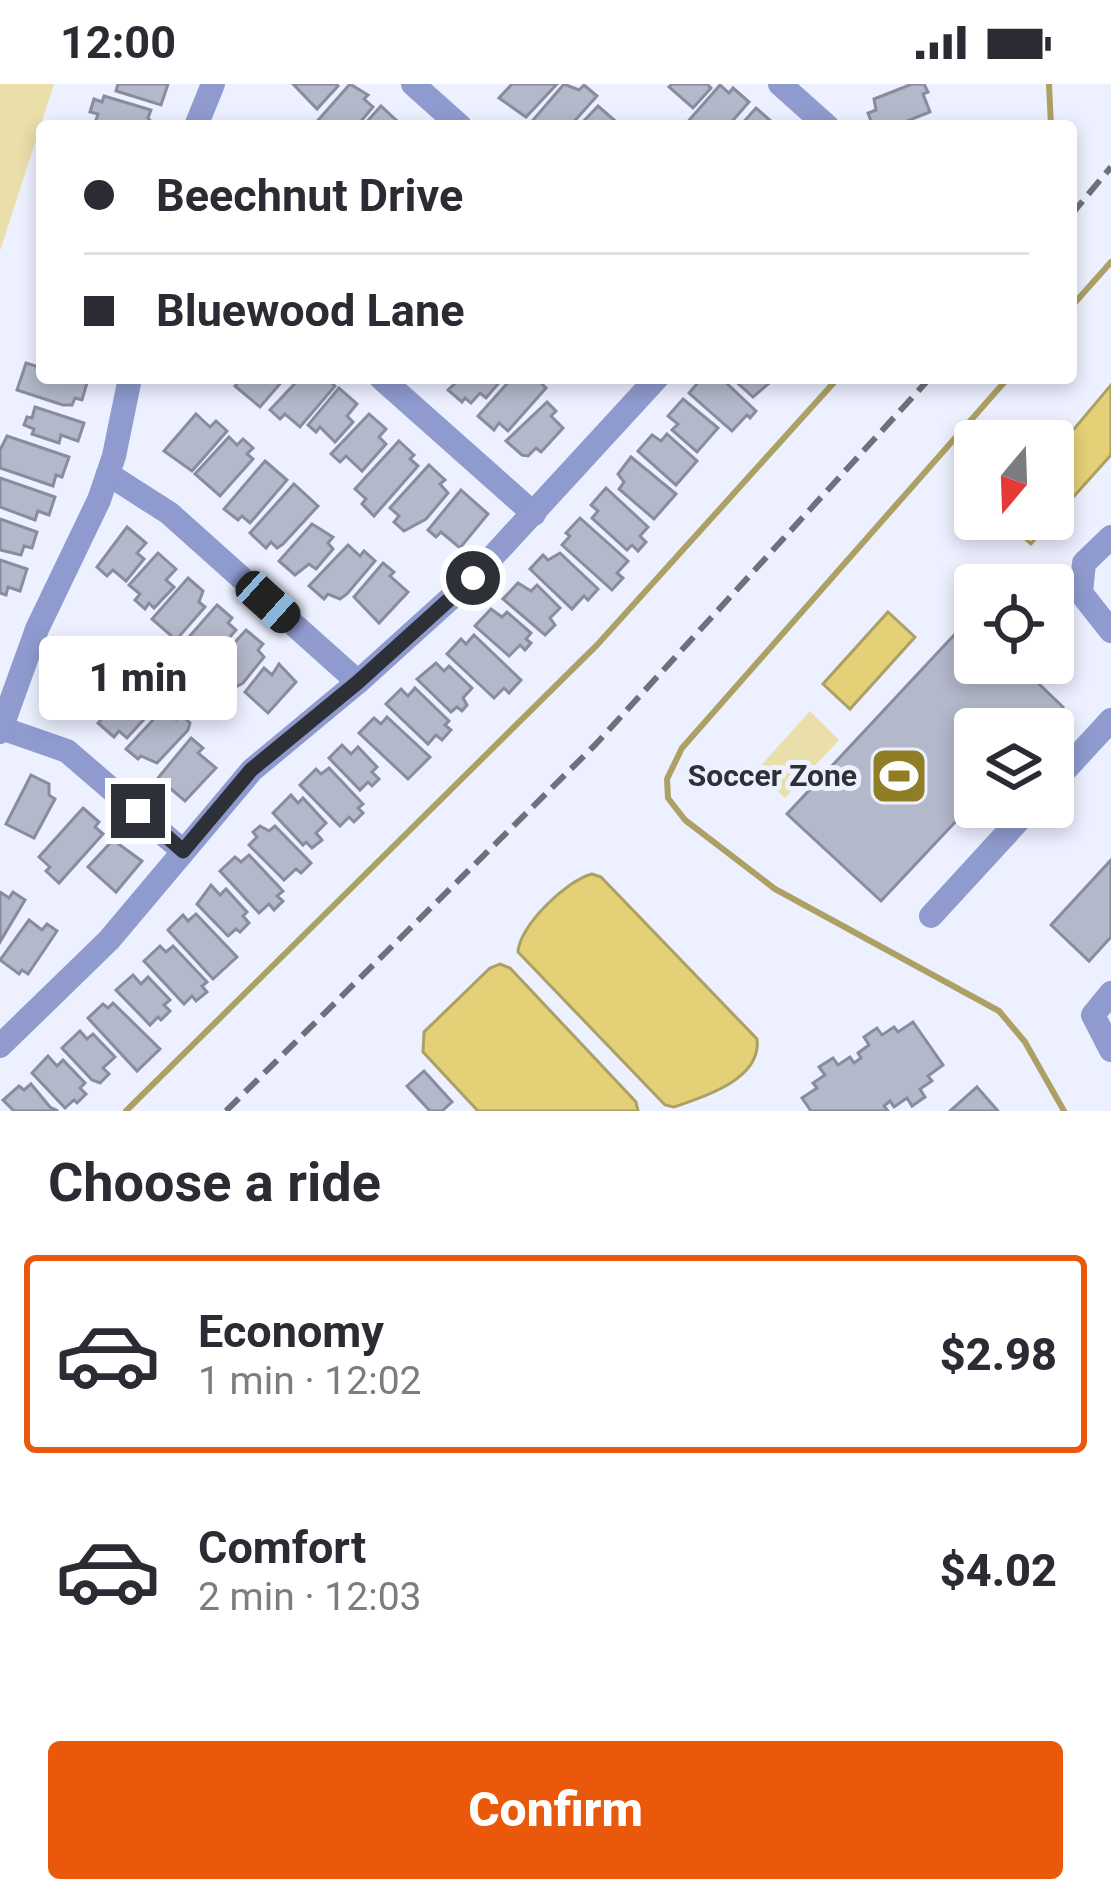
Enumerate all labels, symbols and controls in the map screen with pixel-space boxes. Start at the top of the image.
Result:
text: 12:00 [60,16,176,69]
text: Beechnut Drive [156,169,463,222]
text: Bluewood Lane [156,284,464,337]
north arrow [954,420,1074,540]
map controls [954,420,1074,828]
route start [446,551,500,605]
button: locate [954,564,1074,684]
car [229,565,307,639]
callout: 1 min [39,637,237,721]
text: 1 min [89,655,187,701]
button: layers [954,708,1074,828]
sports icon: Soccer Zone [868,745,930,807]
place label: Soccer Zone [688,758,857,793]
route end [111,784,165,838]
text: Choose a ride [48,1151,381,1214]
icon: car [54,1300,162,1408]
text: Economy [198,1305,384,1358]
text: $2.98 [940,1328,1057,1381]
text: 1 min · 12:02 [198,1358,421,1404]
icon: car [54,1516,162,1624]
text: Comfort [198,1521,366,1574]
text: $4.02 [940,1544,1057,1597]
text: 2 min · 12:03 [198,1574,421,1620]
button: Confirm [48,1741,1063,1879]

